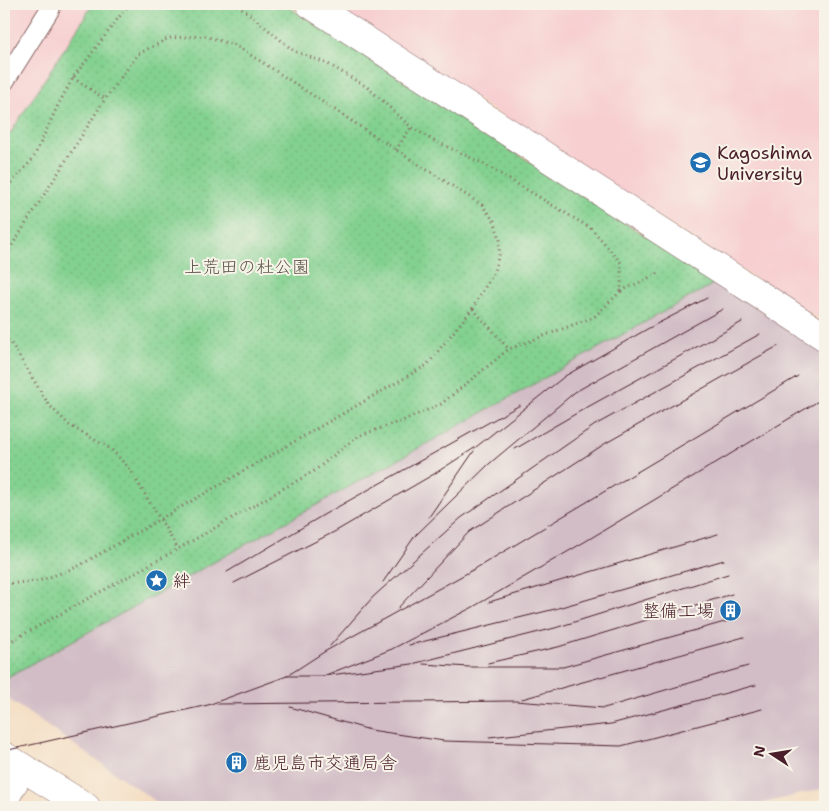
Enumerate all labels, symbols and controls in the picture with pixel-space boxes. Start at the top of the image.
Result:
place label: Kagoshima University [717,141,812,186]
school or university icon: Kagoshima University [689,151,713,175]
park label: 上荒田の杜公園 [184,255,310,279]
place icon: 絆 [145,569,169,593]
place label: 絆 [173,569,191,593]
place label: 整備工場 [642,599,714,623]
building icon: 整備工場 [718,599,742,623]
north arrow [746,728,796,778]
text: N [749,744,769,759]
building icon: 鹿児島市交通局舎 [225,751,249,775]
place label: 鹿児島市交通局舎 [253,751,397,775]

